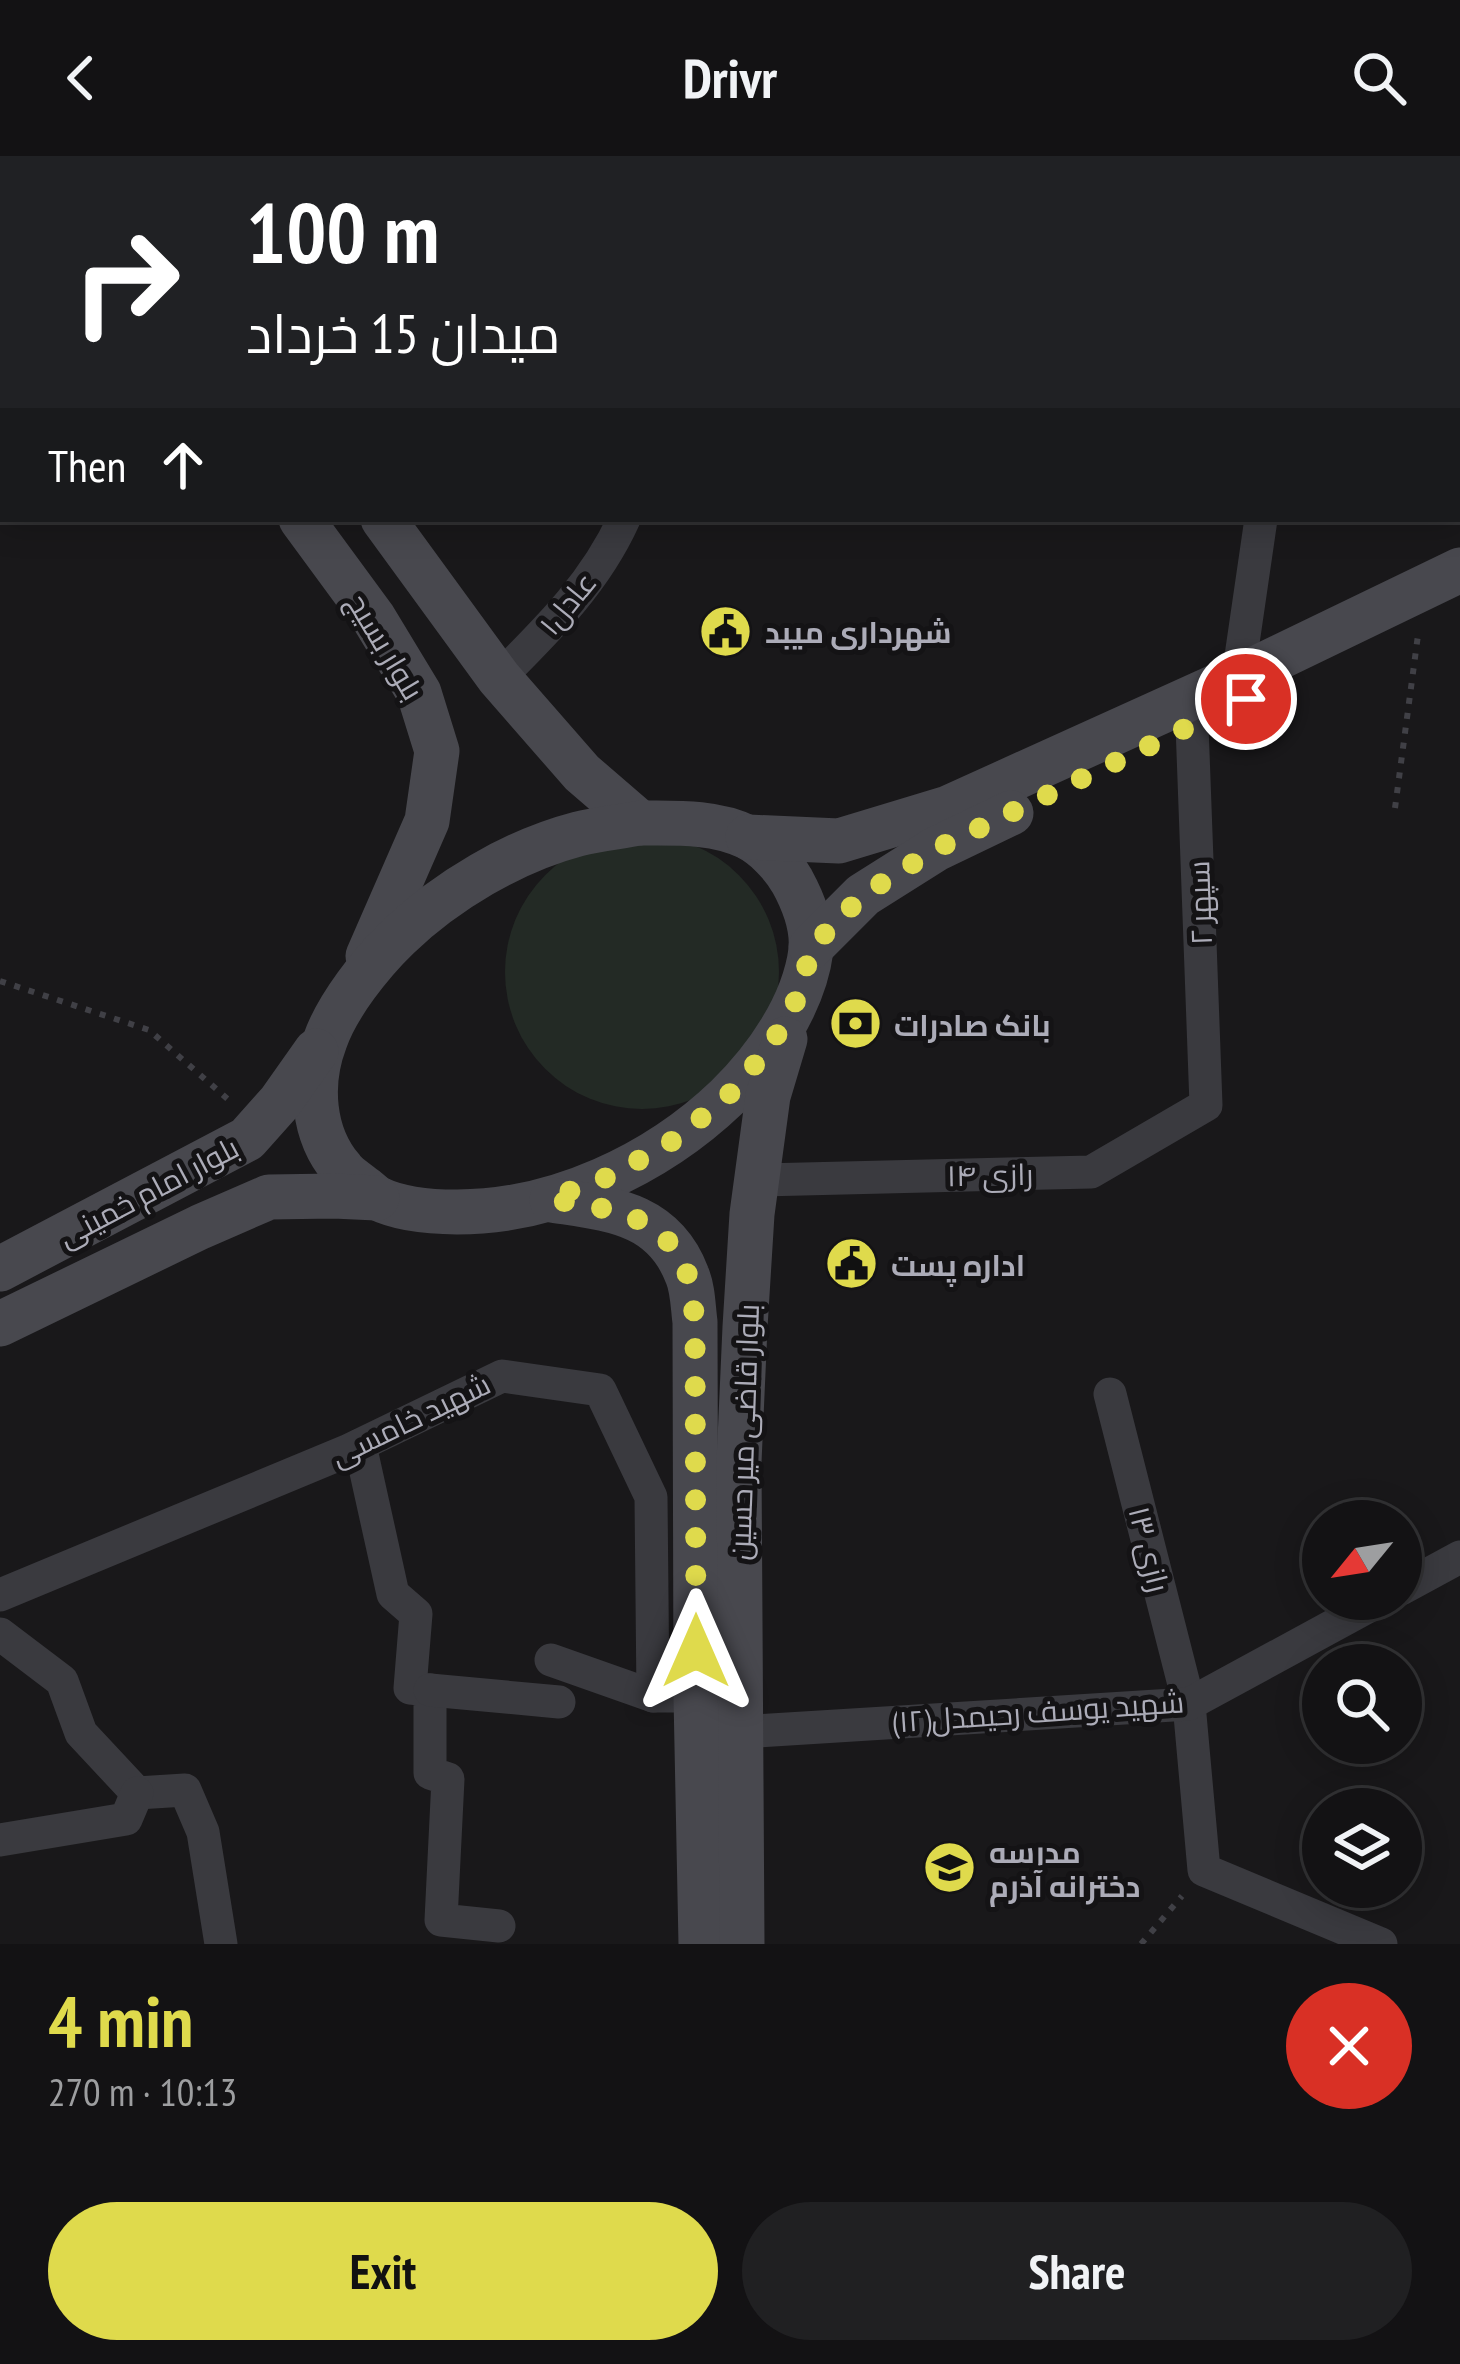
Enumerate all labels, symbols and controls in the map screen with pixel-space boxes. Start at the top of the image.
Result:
text: Drivr [683,43,777,113]
icon: back [48,45,114,111]
icon: search [1346,45,1412,111]
text: 100 m [246,177,439,286]
icon: right [48,204,204,360]
text: میدان 15 خرداد [246,298,560,368]
icon: ahead [150,432,216,498]
text: Then [48,436,126,494]
street label: عادل۱ [530,563,604,643]
street label: بلوار بسیج [337,585,433,708]
public building icon: شهرداری میبد [698,603,754,659]
place label: شهرداری میبد [765,612,951,651]
pin [1195,648,1297,750]
icon: arrive [1213,666,1279,732]
street label: سپهر ۲ [1178,860,1221,946]
bank icon: بانک صادرات [827,996,883,1052]
place label: بانک صادرات [894,1005,1051,1044]
street label: بلوار امام خمینی [51,1127,246,1257]
street label: رازی ۱۴ [947,1154,1033,1194]
public building icon: اداره پست [824,1236,880,1292]
place label: اداره پست [891,1245,1025,1287]
street label: بلوار قاضی میر حسین [719,1303,767,1561]
street label: شهید خامسی [324,1364,496,1474]
north arrow [1302,1500,1422,1620]
map controls [1302,1500,1422,1908]
street label: رازی ۱۳ [1121,1502,1179,1596]
position arrow [633,1588,759,1714]
button: search [1302,1644,1422,1764]
street label: شهید یوسف رحیمدل(۱۲) [891,1681,1185,1741]
button: layers [1302,1788,1422,1908]
place label: مدرسه دخترانه آذرم [989,1832,1140,1907]
school or university icon: مدرسه دخترانه آذرم [922,1840,978,1896]
text: 4 min [48,1974,193,2067]
button: close [1286,1983,1412,2109]
text: 270 m · 10:13 [48,2066,237,2117]
button: Exit [48,2202,718,2340]
button: Share [742,2202,1412,2340]

